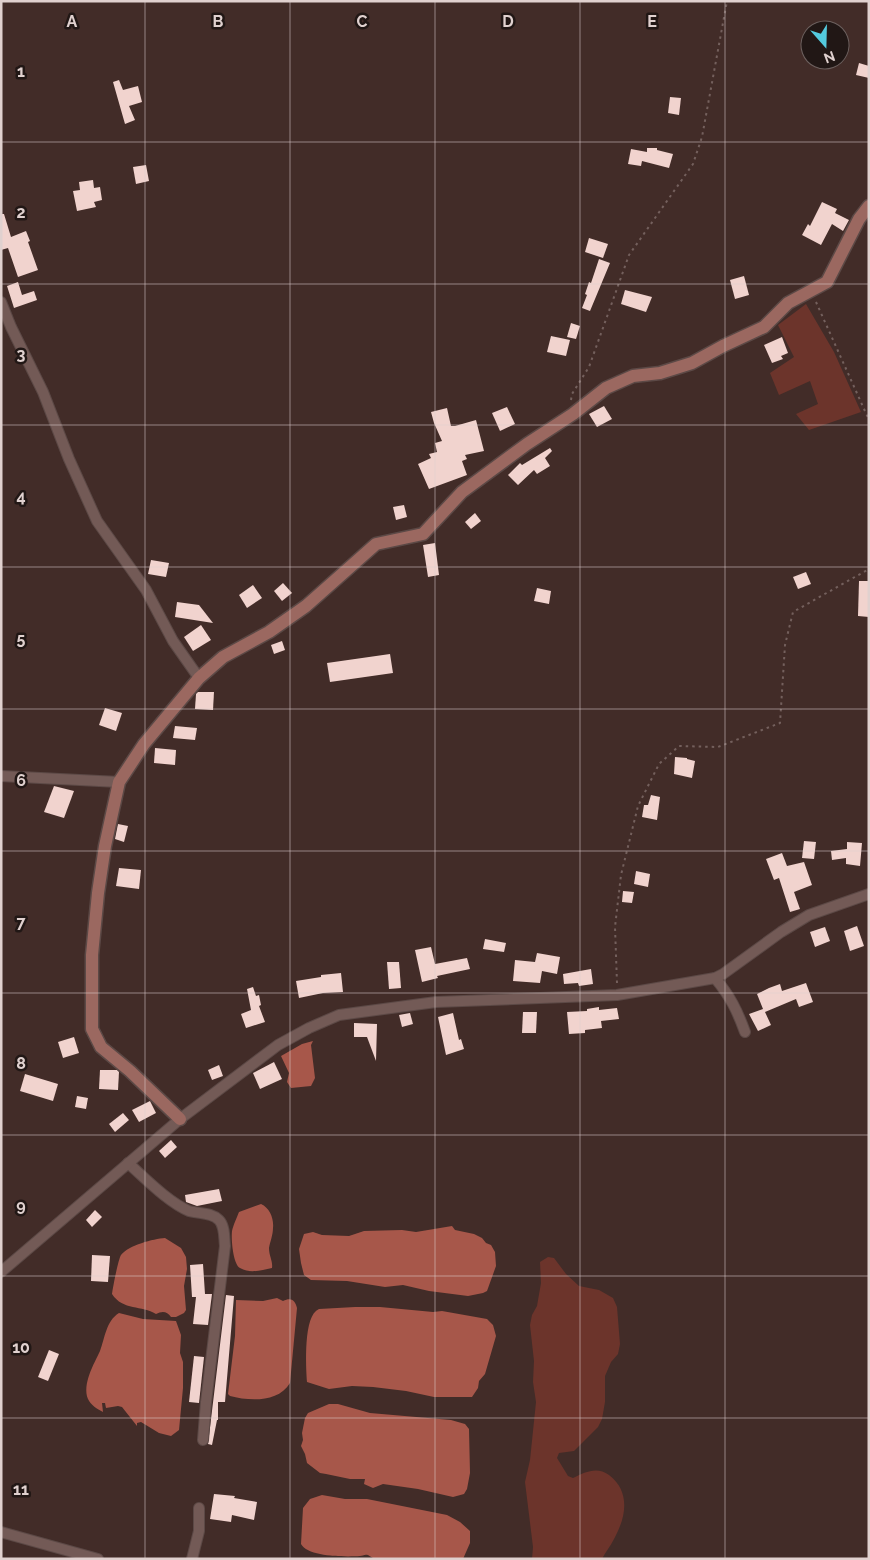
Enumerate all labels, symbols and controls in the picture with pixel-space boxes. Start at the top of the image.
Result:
text: A [67,12,78,31]
text: B [213,12,224,31]
text: C [357,12,368,31]
text: D [502,12,514,31]
text: E [647,12,657,31]
north arrow [800,20,850,70]
text: N [822,48,837,67]
text: 1 [17,62,25,81]
text: 2 [16,203,26,222]
text: 3 [17,345,26,364]
text: 4 [16,487,26,506]
text: 5 [17,629,26,648]
text: 6 [16,771,26,790]
text: 7 [17,913,26,932]
text: 8 [16,1054,26,1073]
text: 9 [16,1196,26,1215]
text: 10 [12,1338,30,1357]
text: 11 [13,1480,29,1499]

